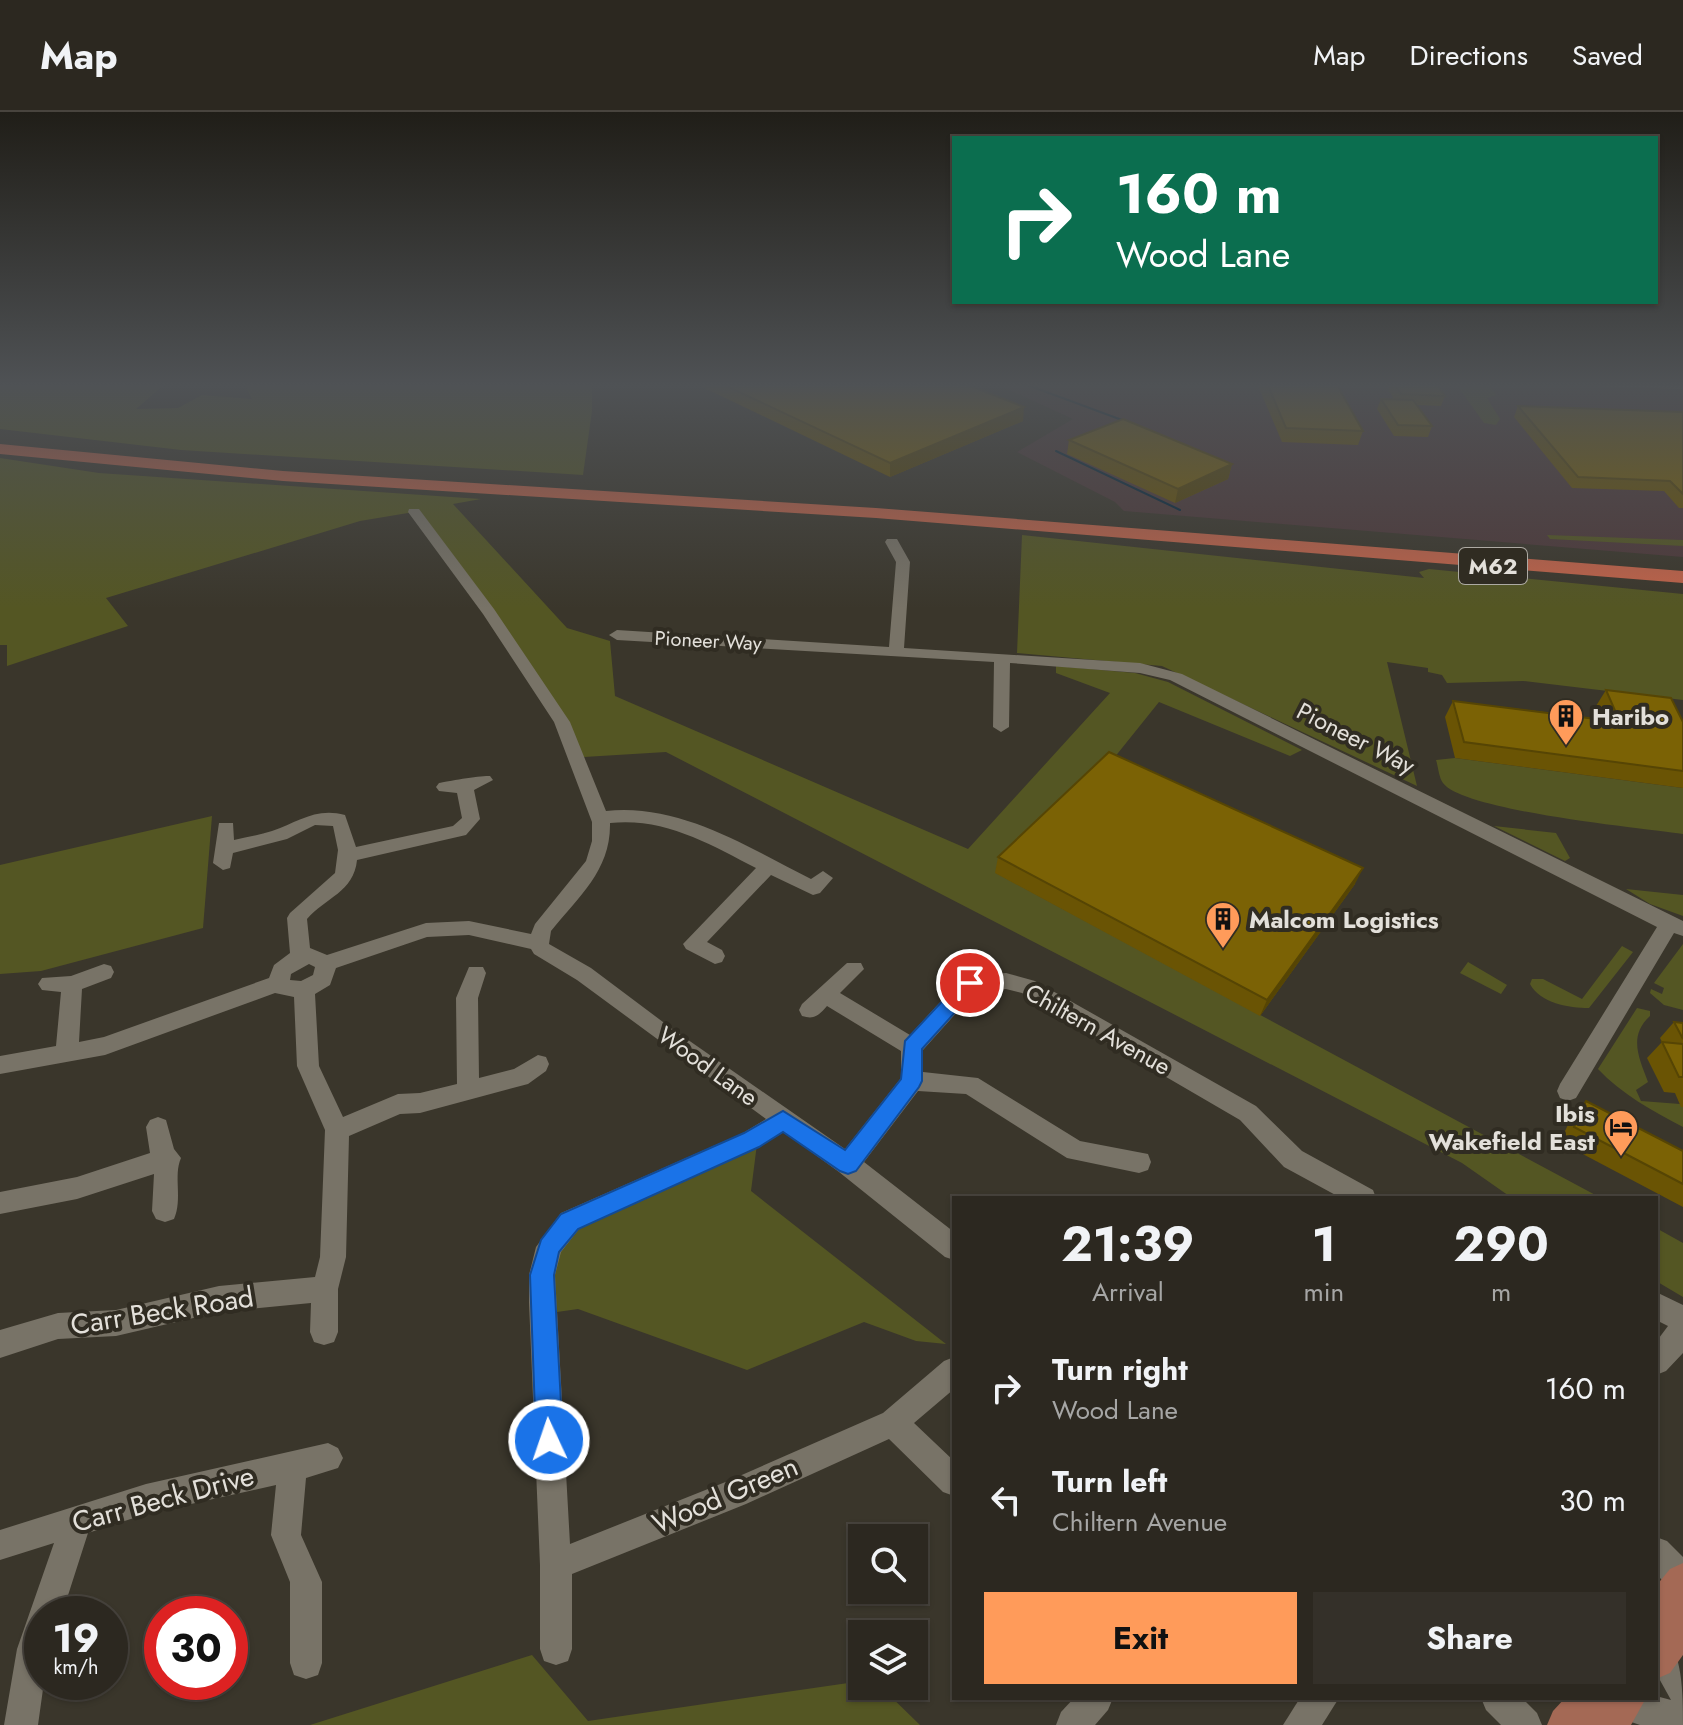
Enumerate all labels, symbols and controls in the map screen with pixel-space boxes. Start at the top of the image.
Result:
text: Map [40,28,118,83]
text: Map [1313,35,1365,76]
text: Directions [1409,35,1528,76]
text: Saved [1572,35,1643,76]
text: 160 m [1116,153,1282,234]
icon: right [984,168,1088,272]
text: Wood Lane [1116,228,1290,280]
road number: M62 [1459,548,1527,584]
street label: Pioneer Way [654,624,762,658]
street label: Pioneer Way [1291,693,1422,783]
building icon: Haribo [1547,697,1585,747]
place label: Haribo [1592,699,1669,734]
building icon: Malcom Logistics [1204,900,1242,950]
place label: Malcom Logistics [1249,902,1439,937]
pin [936,949,1004,1017]
icon: arrive [948,961,992,1005]
street label: Chiltern Avenue [1019,974,1177,1084]
street label: Wood Lane [651,1018,765,1114]
place label: Ibis Wakefield East [1429,1096,1595,1159]
hotel icon: Ibis Wakefield East [1602,1108,1640,1158]
text: 21:39 [1061,1210,1194,1279]
text: 1 [1312,1210,1336,1279]
text: 290 [1453,1210,1549,1279]
text: Arrival [1092,1273,1164,1311]
text: min [1304,1273,1344,1311]
text: m [1491,1273,1511,1311]
street label: Carr Beck Road [68,1276,256,1346]
text: Turn right [1052,1348,1188,1391]
icon: right [984,1366,1028,1410]
text: 160 m [1545,1367,1626,1410]
text: Wood Lane [1052,1391,1178,1429]
position arrow [507,1398,591,1482]
street label: Wood Green [646,1446,804,1544]
street label: Carr Beck Drive [68,1455,258,1543]
text: Turn left [1052,1460,1167,1503]
icon: left [984,1478,1028,1522]
text: 30 m [1559,1479,1626,1522]
text: Chiltern Avenue [1052,1503,1227,1541]
map controls [848,1524,928,1700]
button: search [848,1524,928,1604]
button: Exit [984,1592,1297,1684]
button: Share [1313,1592,1626,1684]
speed limit sign: 30 [144,1596,248,1700]
text: 19 [52,1609,100,1667]
button: layers [848,1620,928,1700]
text: km/h [53,1653,99,1682]

